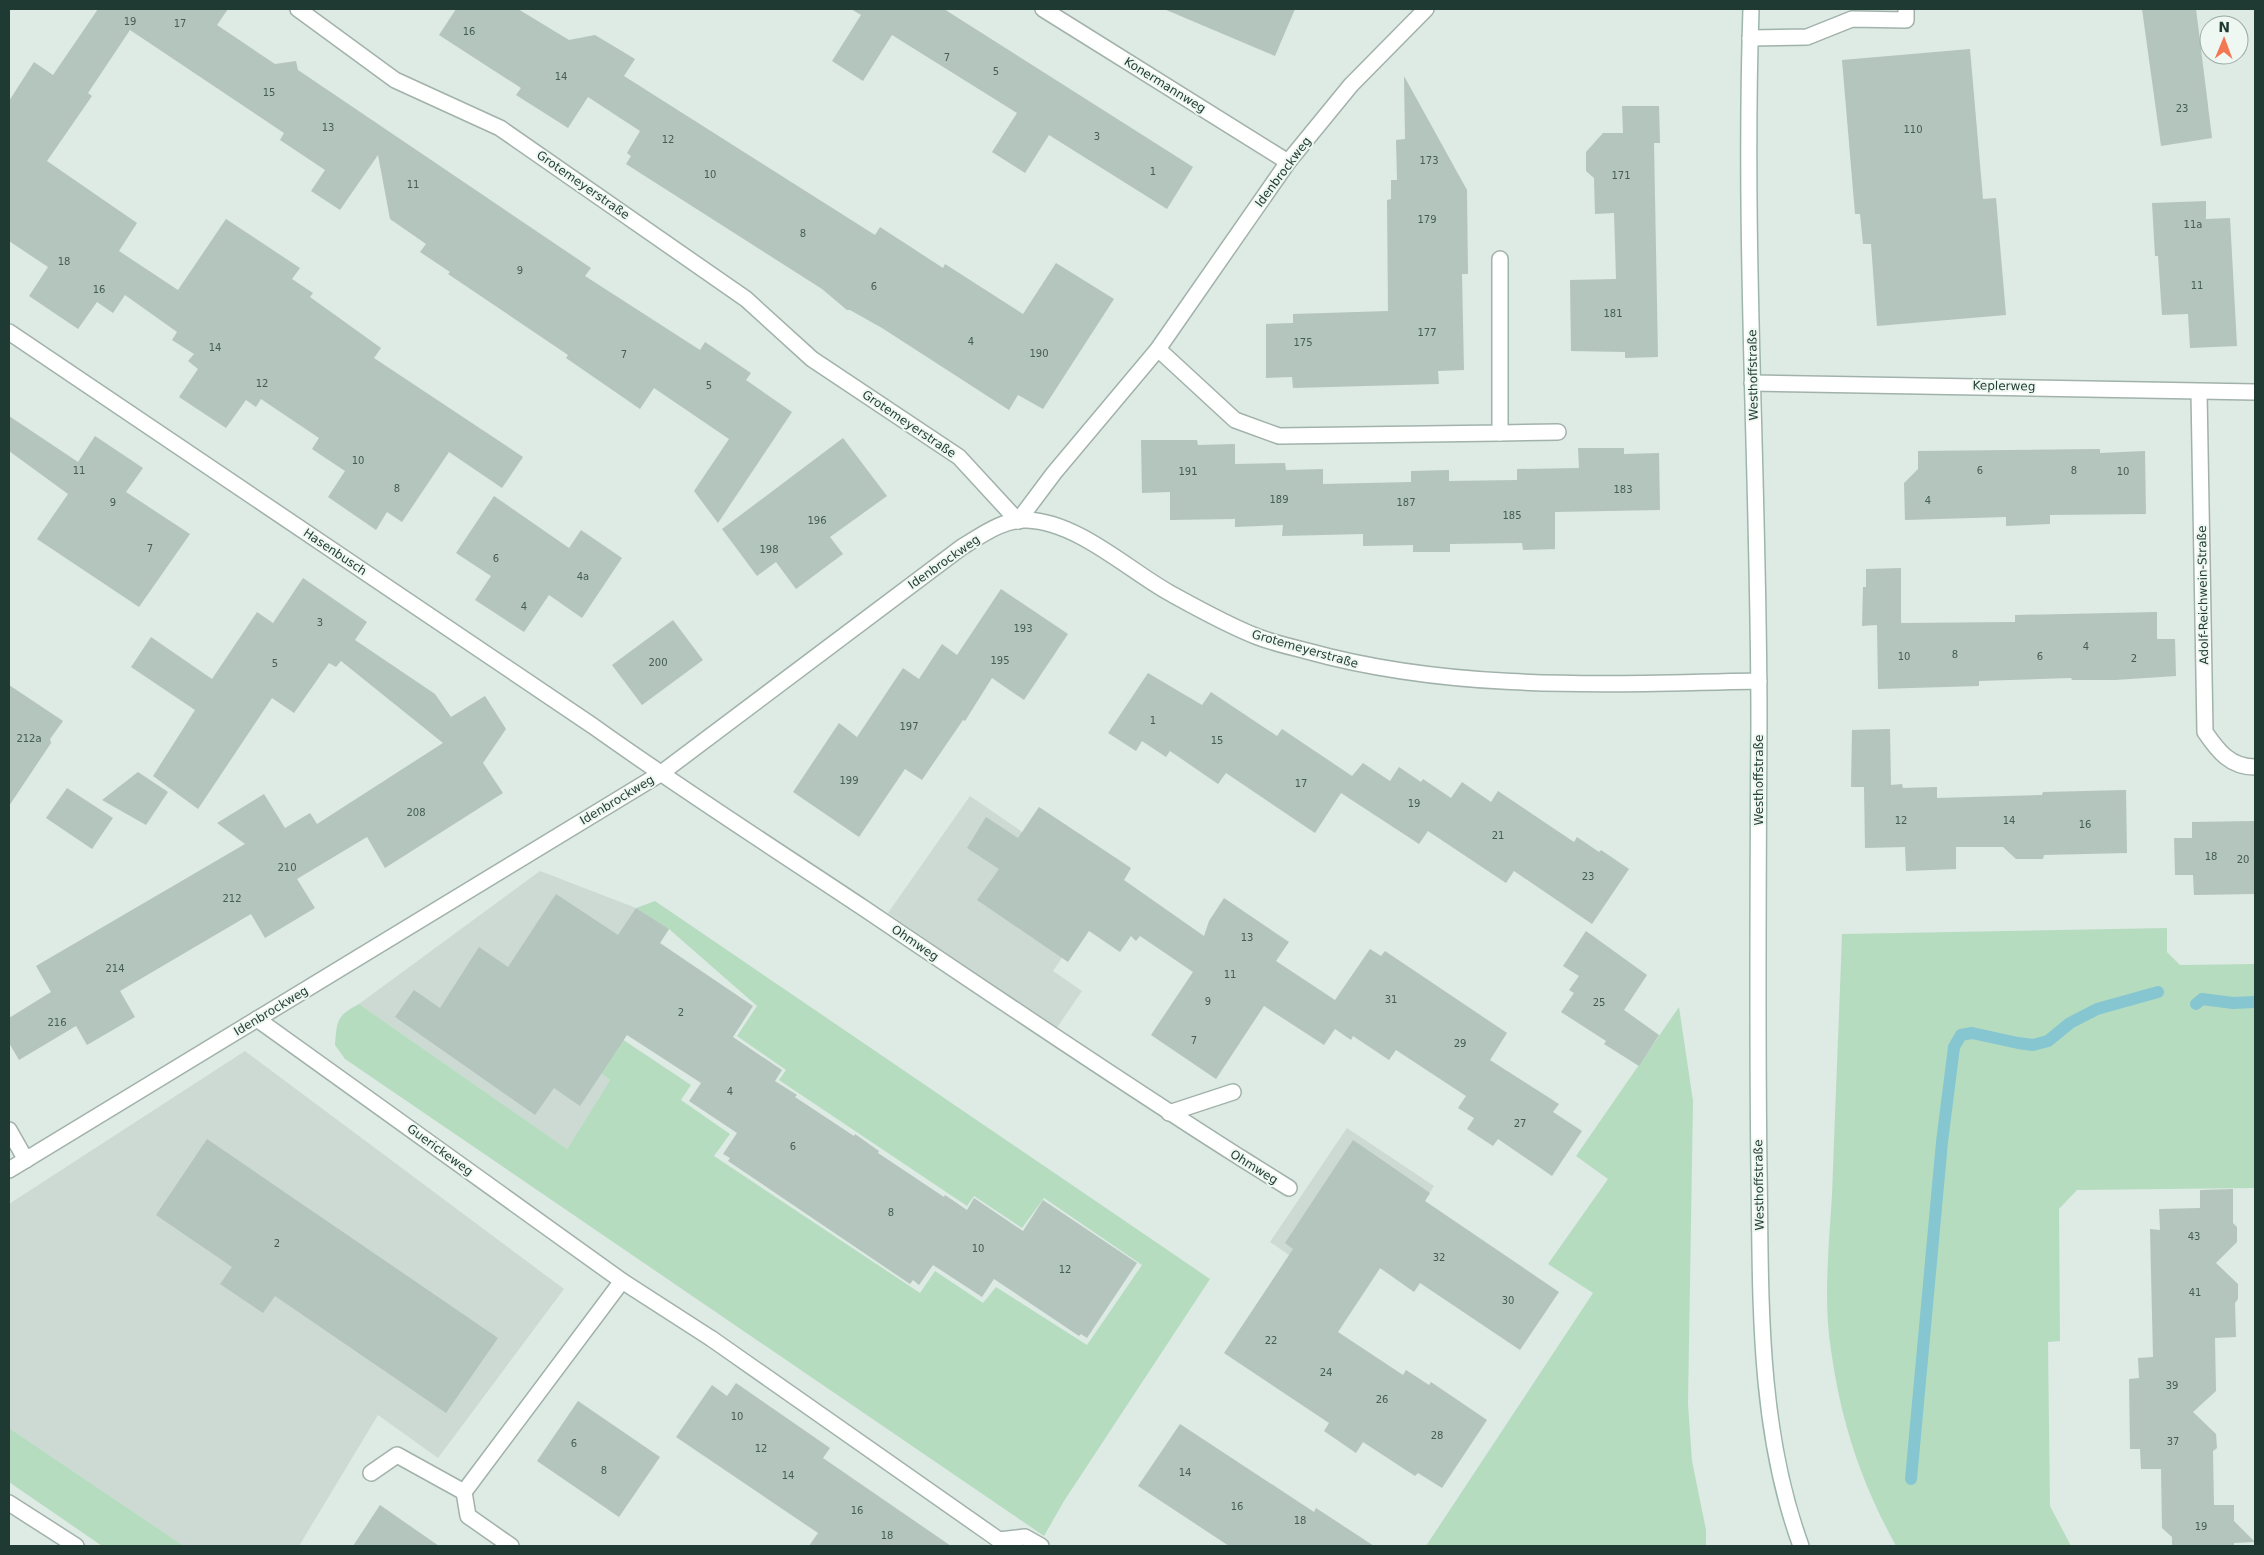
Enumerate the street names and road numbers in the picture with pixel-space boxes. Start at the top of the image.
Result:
street label: Konermannweg [1122,54,1208,116]
street label: Idenbrockweg [1252,134,1314,210]
street label: Grotemeyerstraße [534,148,632,222]
street label: Westhoffstraße [1745,329,1761,421]
street label: Keplerweg [1973,378,2035,394]
street label: Grotemeyerstraße [859,387,959,461]
street label: Adolf-Reichwein-Straße [2195,525,2211,665]
street label: Hasenbusch [301,526,369,578]
street label: Idenbrockweg [906,532,982,592]
street label: Grotemeyerstraße [1250,627,1360,671]
street label: Westhoffstraße [1752,735,1766,825]
street label: Idenbrockweg [577,772,657,828]
street label: Ohmweg [889,922,941,964]
street label: Idenbrockweg [231,983,311,1039]
street label: Guerickeweg [404,1121,476,1179]
street label: Westhoffstraße [1751,1139,1767,1231]
street label: Ohmweg [1228,1147,1280,1187]

